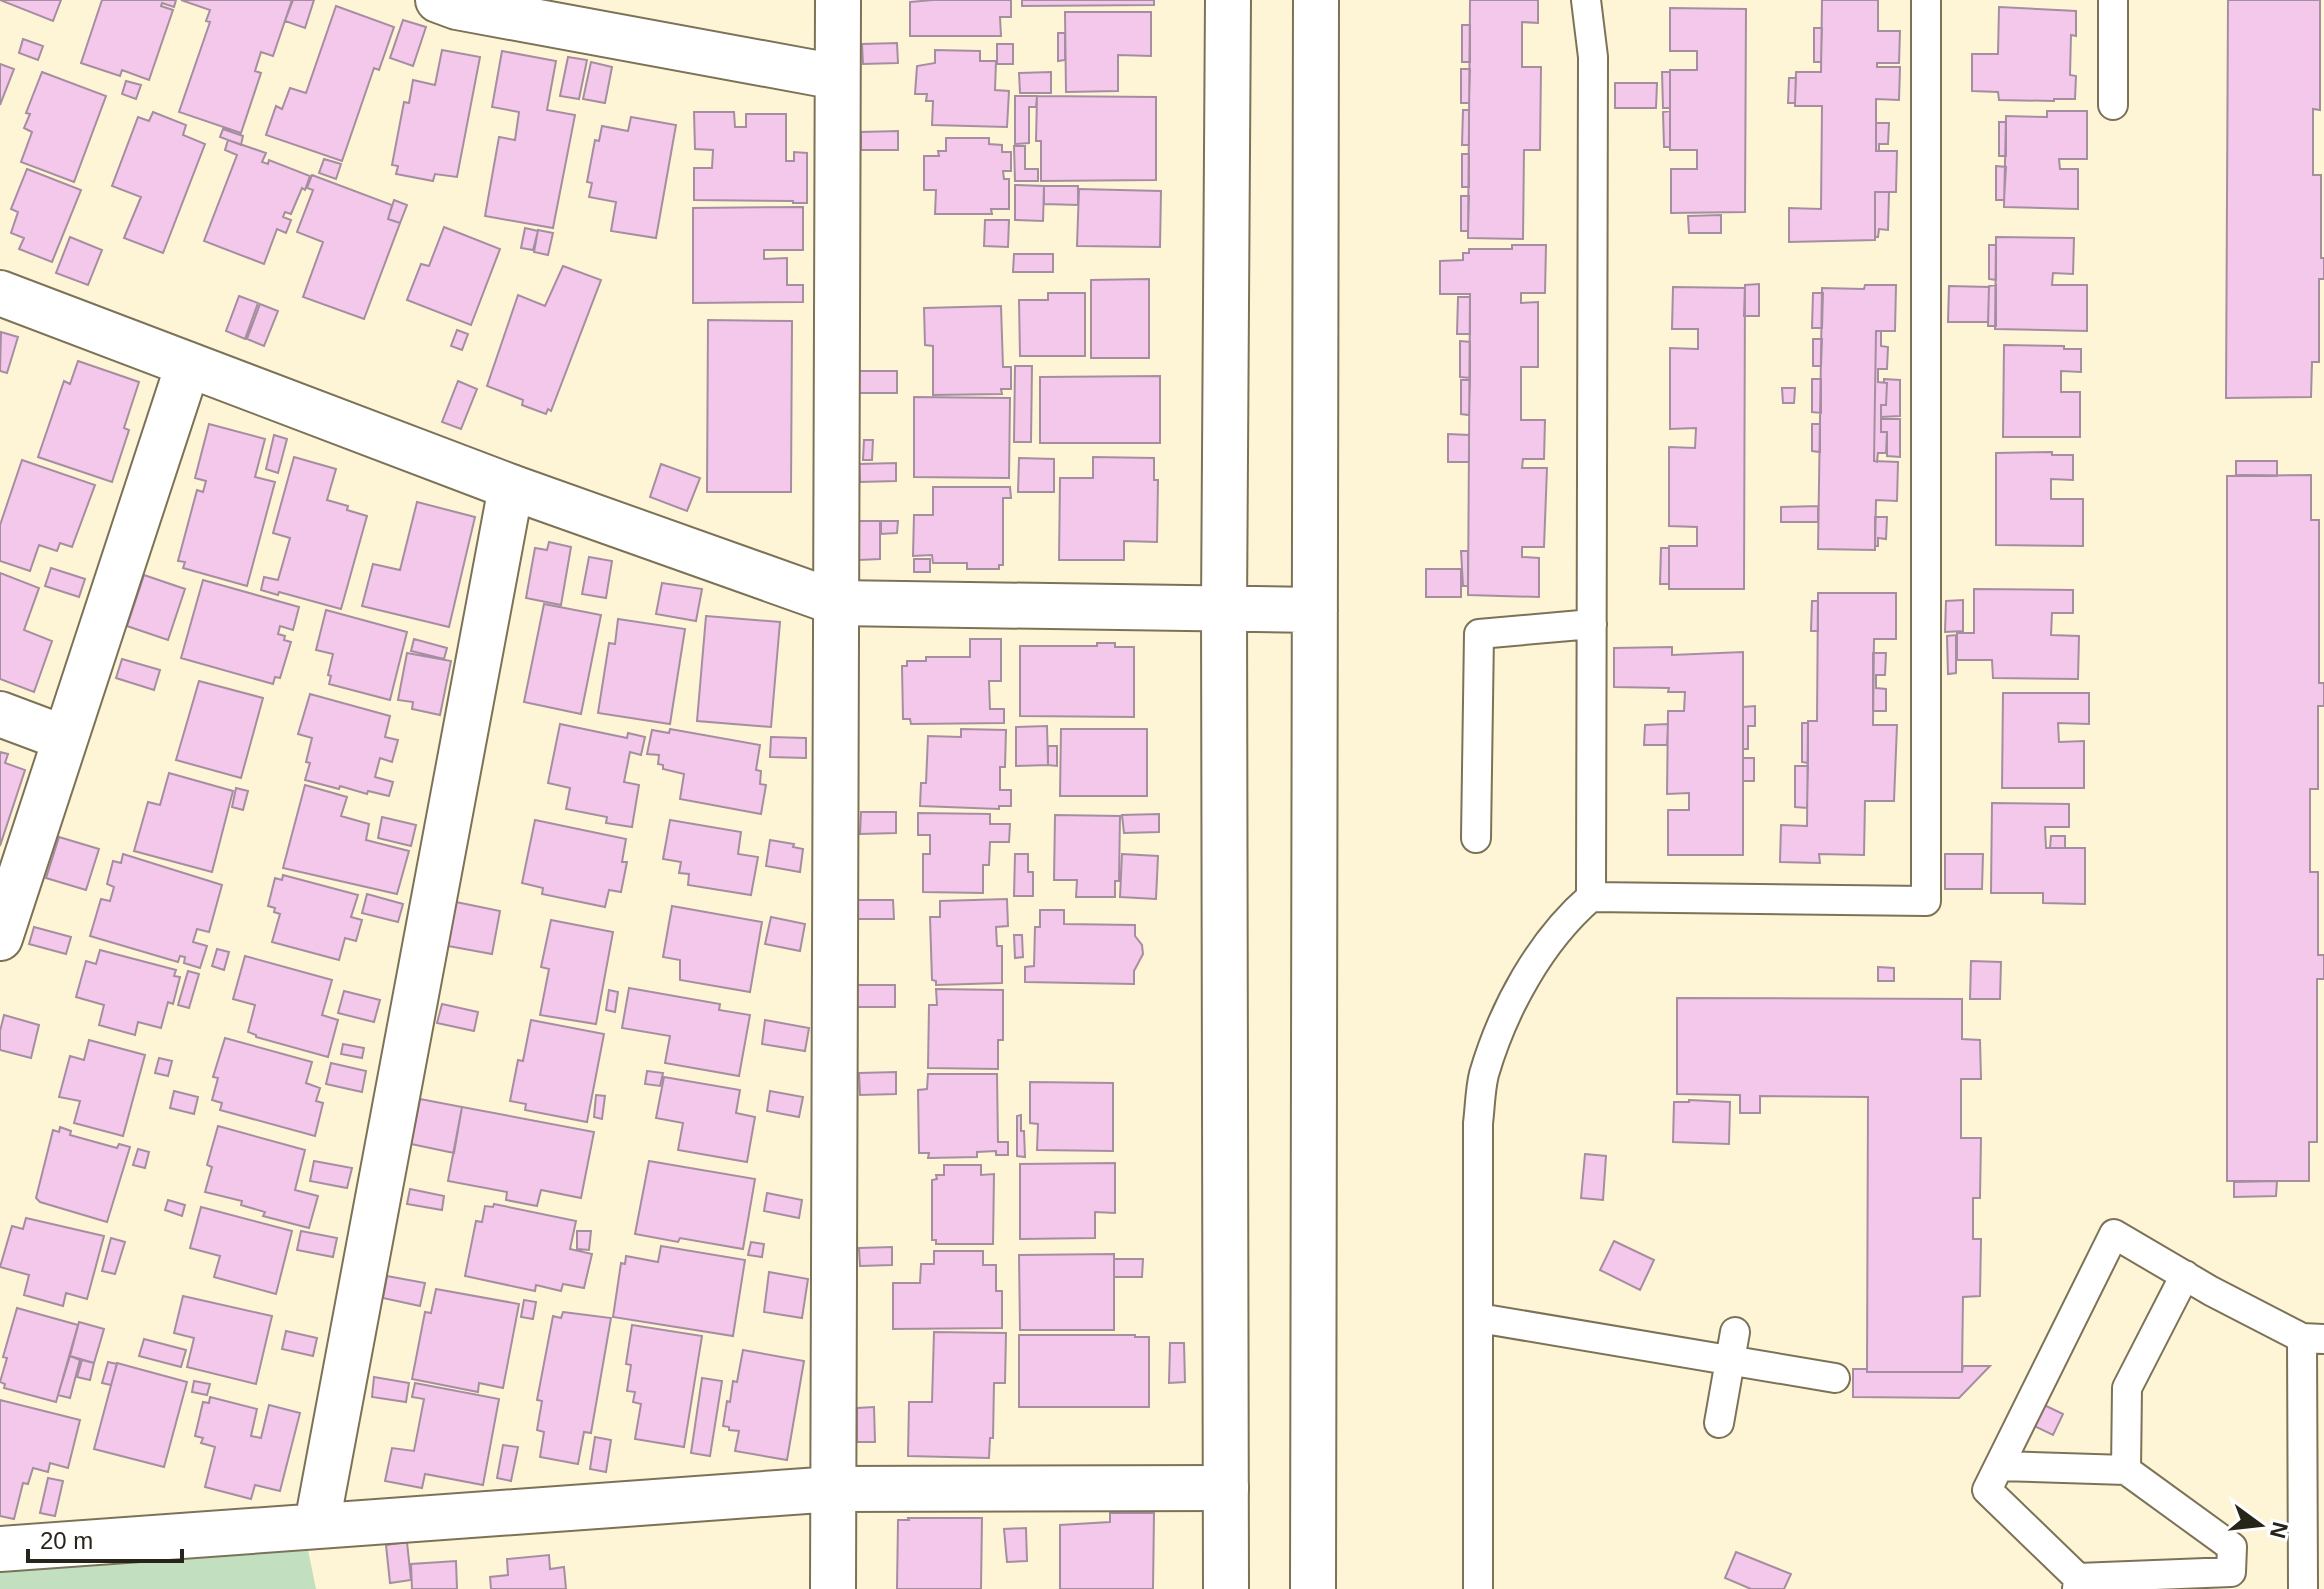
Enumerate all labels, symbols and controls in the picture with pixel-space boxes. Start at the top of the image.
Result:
north arrow [2220,1485,2300,1565]
scale bar [28,1513,182,1563]
text: N [2265,1519,2293,1541]
text: 20 m [40,1527,93,1554]

